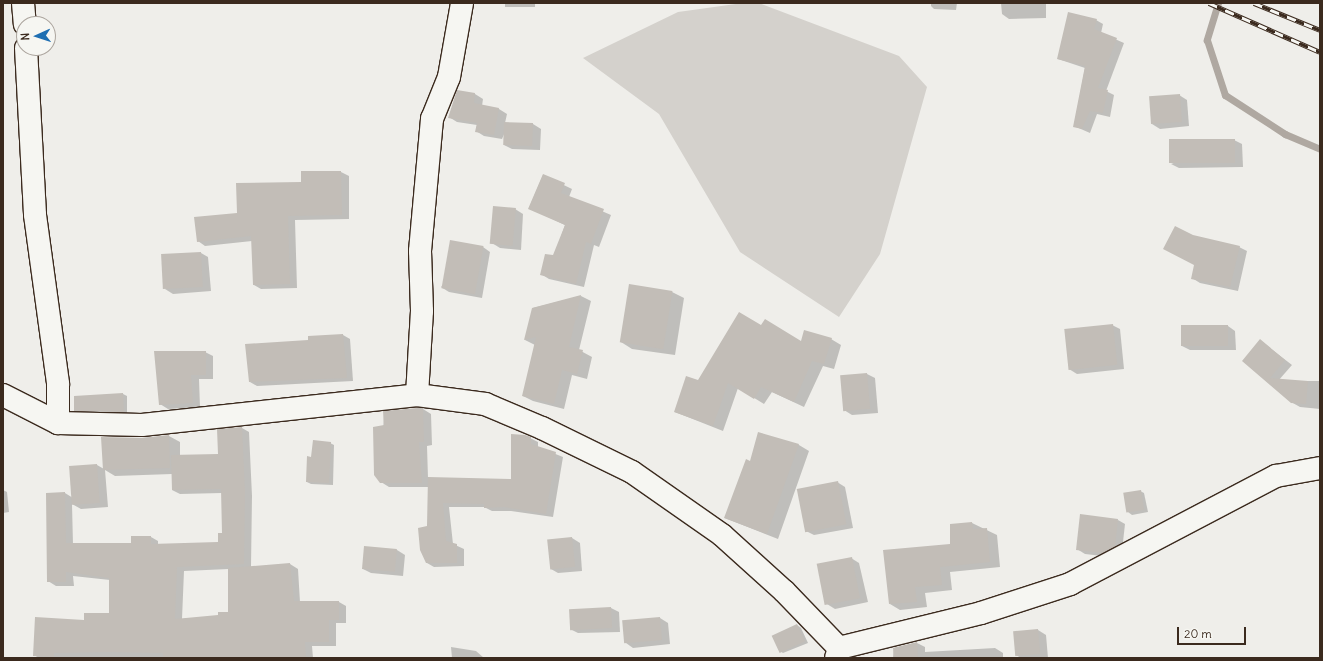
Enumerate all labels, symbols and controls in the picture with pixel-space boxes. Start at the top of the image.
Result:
north arrow [16,16,56,56]
text: N [18,32,32,41]
scale bar [1179,619,1248,645]
text: 20 m [1184,626,1212,641]

